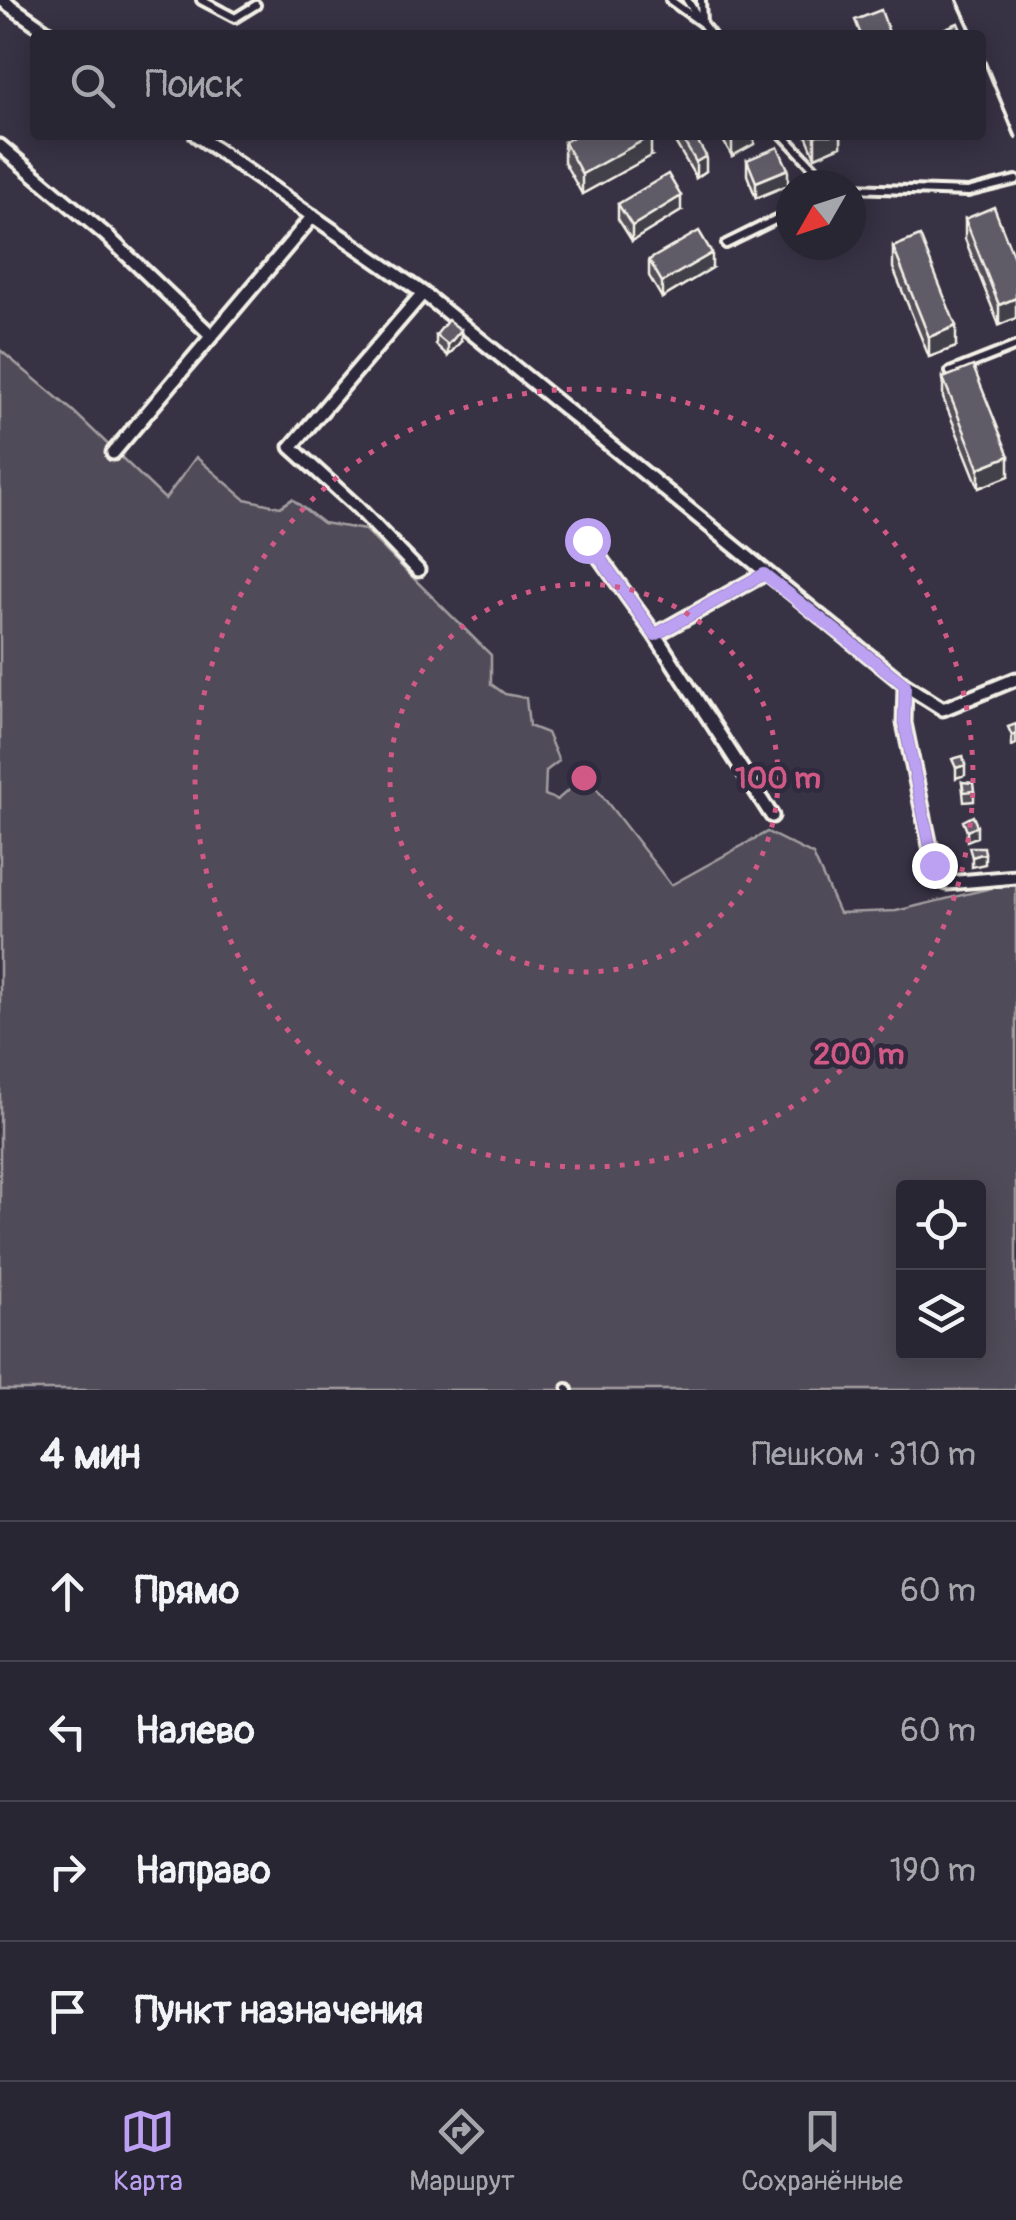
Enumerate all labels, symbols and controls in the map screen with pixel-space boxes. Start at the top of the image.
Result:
search box [30,30,986,140]
icon: search [65,58,120,113]
text: Поиск [145,61,244,109]
north arrow [776,170,866,260]
route start [565,518,611,564]
centre of rings [566,760,602,796]
text: 100 m [735,760,821,797]
route end [912,843,958,889]
text: 200 m [814,1036,904,1073]
map controls [896,1180,986,1360]
button: locate [896,1180,986,1270]
button: layers [896,1270,986,1360]
text: 4 мин [40,1429,141,1481]
text: Пешком · 310 m [752,1435,976,1475]
icon: ahead [40,1564,95,1619]
text: Прямо [135,1567,239,1615]
text: 60 m [900,1571,976,1611]
icon: left [40,1704,95,1759]
text: Налево [135,1707,255,1755]
text: 60 m [900,1711,976,1751]
icon: right [40,1844,95,1899]
text: Направо [135,1847,271,1895]
text: 190 m [890,1851,976,1891]
icon: arrive [40,1984,95,2039]
text: Пункт назначения [135,1987,423,2035]
tab: Карта [113,2104,183,2199]
tab: Маршрут [409,2104,515,2199]
tab: Сохранённые [741,2104,903,2199]

